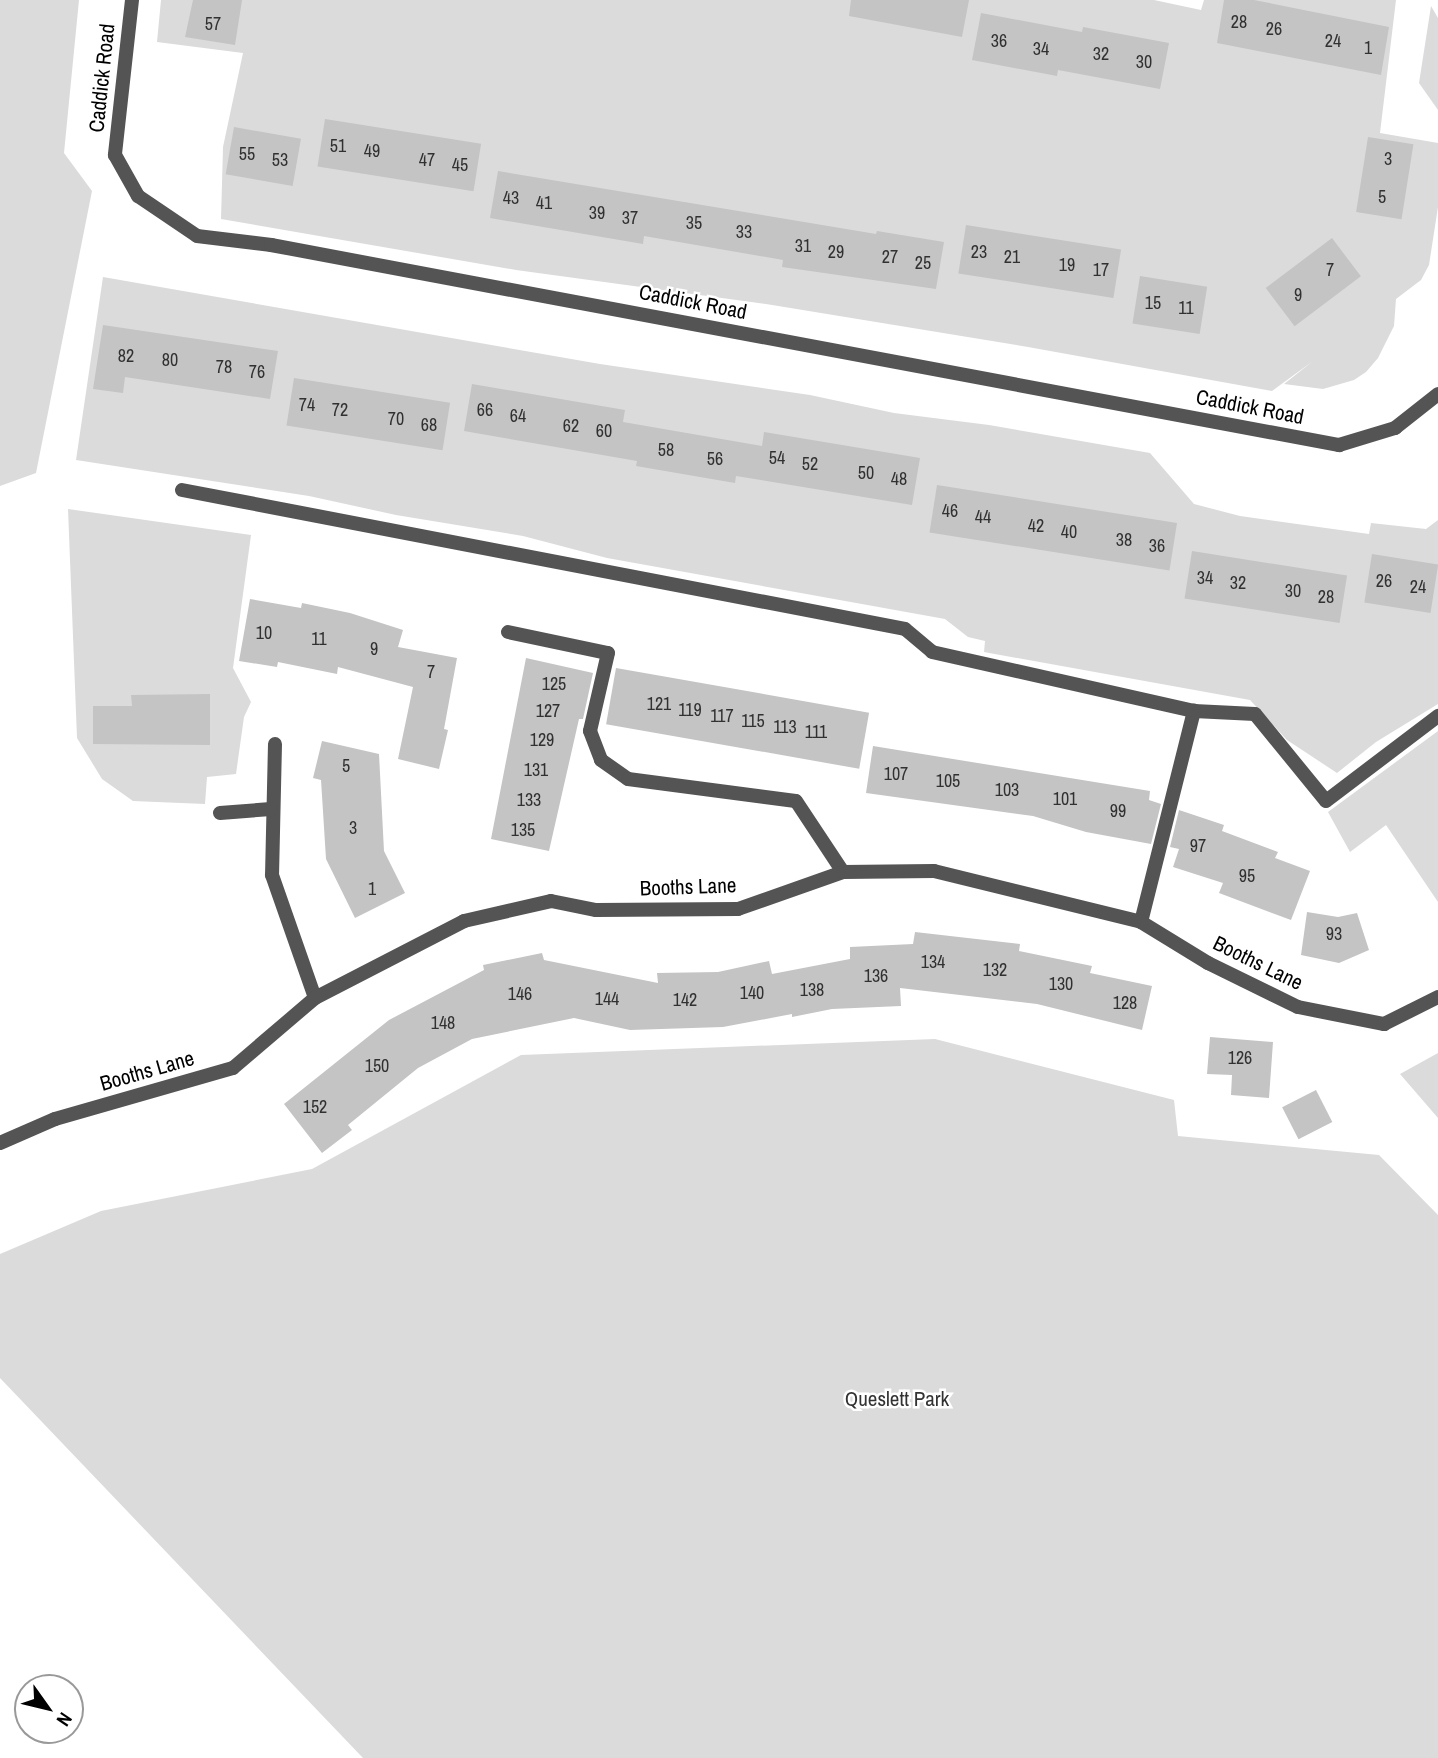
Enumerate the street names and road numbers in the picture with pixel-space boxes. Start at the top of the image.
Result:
street label: Caddick Road [84,22,120,134]
street label: Caddick Road [637,279,749,325]
street label: Caddick Road [1194,384,1306,430]
street label: Booths Lane [639,873,737,901]
street label: Booths Lane [1209,930,1307,996]
street label: Booths Lane [97,1046,197,1096]

